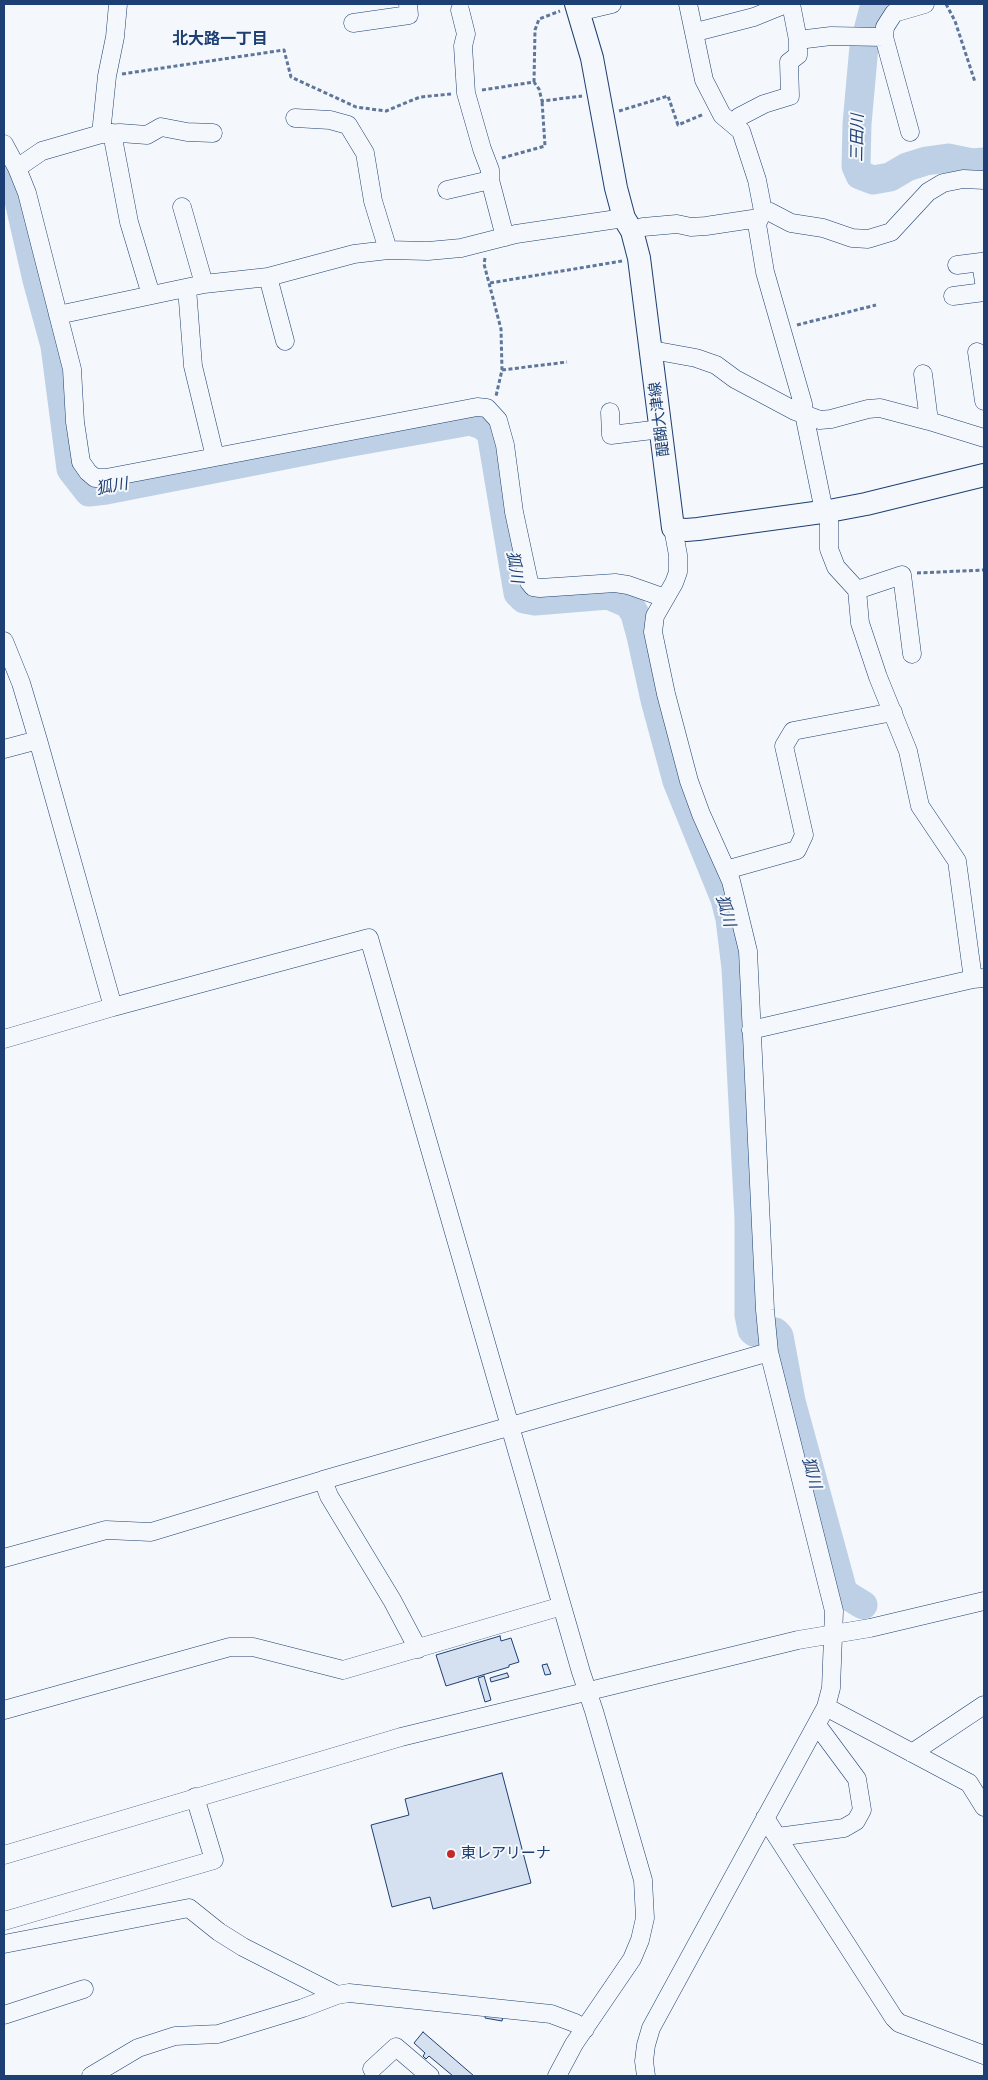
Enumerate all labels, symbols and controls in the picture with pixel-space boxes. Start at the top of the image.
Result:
district label: 北大路一丁目 [172,30,268,50]
water label: 三田川 [848,114,868,162]
street label: 醍醐大津線 [646,381,674,457]
water label: 狐川 [95,475,129,499]
water label: 狐川 [502,550,526,584]
water label: 狐川 [711,893,739,929]
water label: 狐川 [798,1455,824,1491]
place label: 東レアリーナ [461,1845,551,1863]
marker: 東レアリーナ [445,1848,457,1860]

